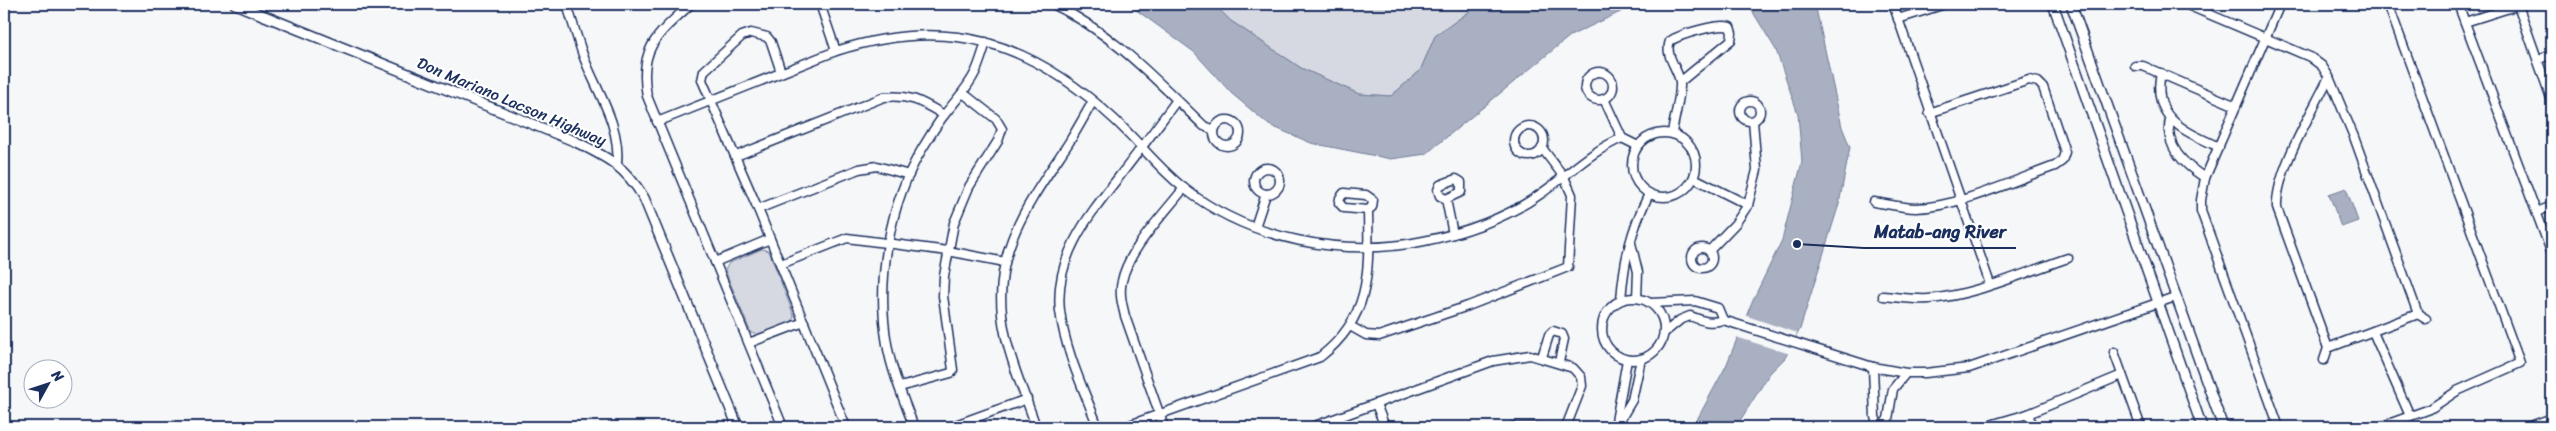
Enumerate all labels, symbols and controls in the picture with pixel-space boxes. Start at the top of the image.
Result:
street label: Don Mariano Lacson Highway [412,48,612,155]
callout: Matab-ang River [1864,215,2016,248]
text: Matab-ang River [1873,216,2008,248]
north arrow [22,358,72,408]
text: N [44,363,70,388]

